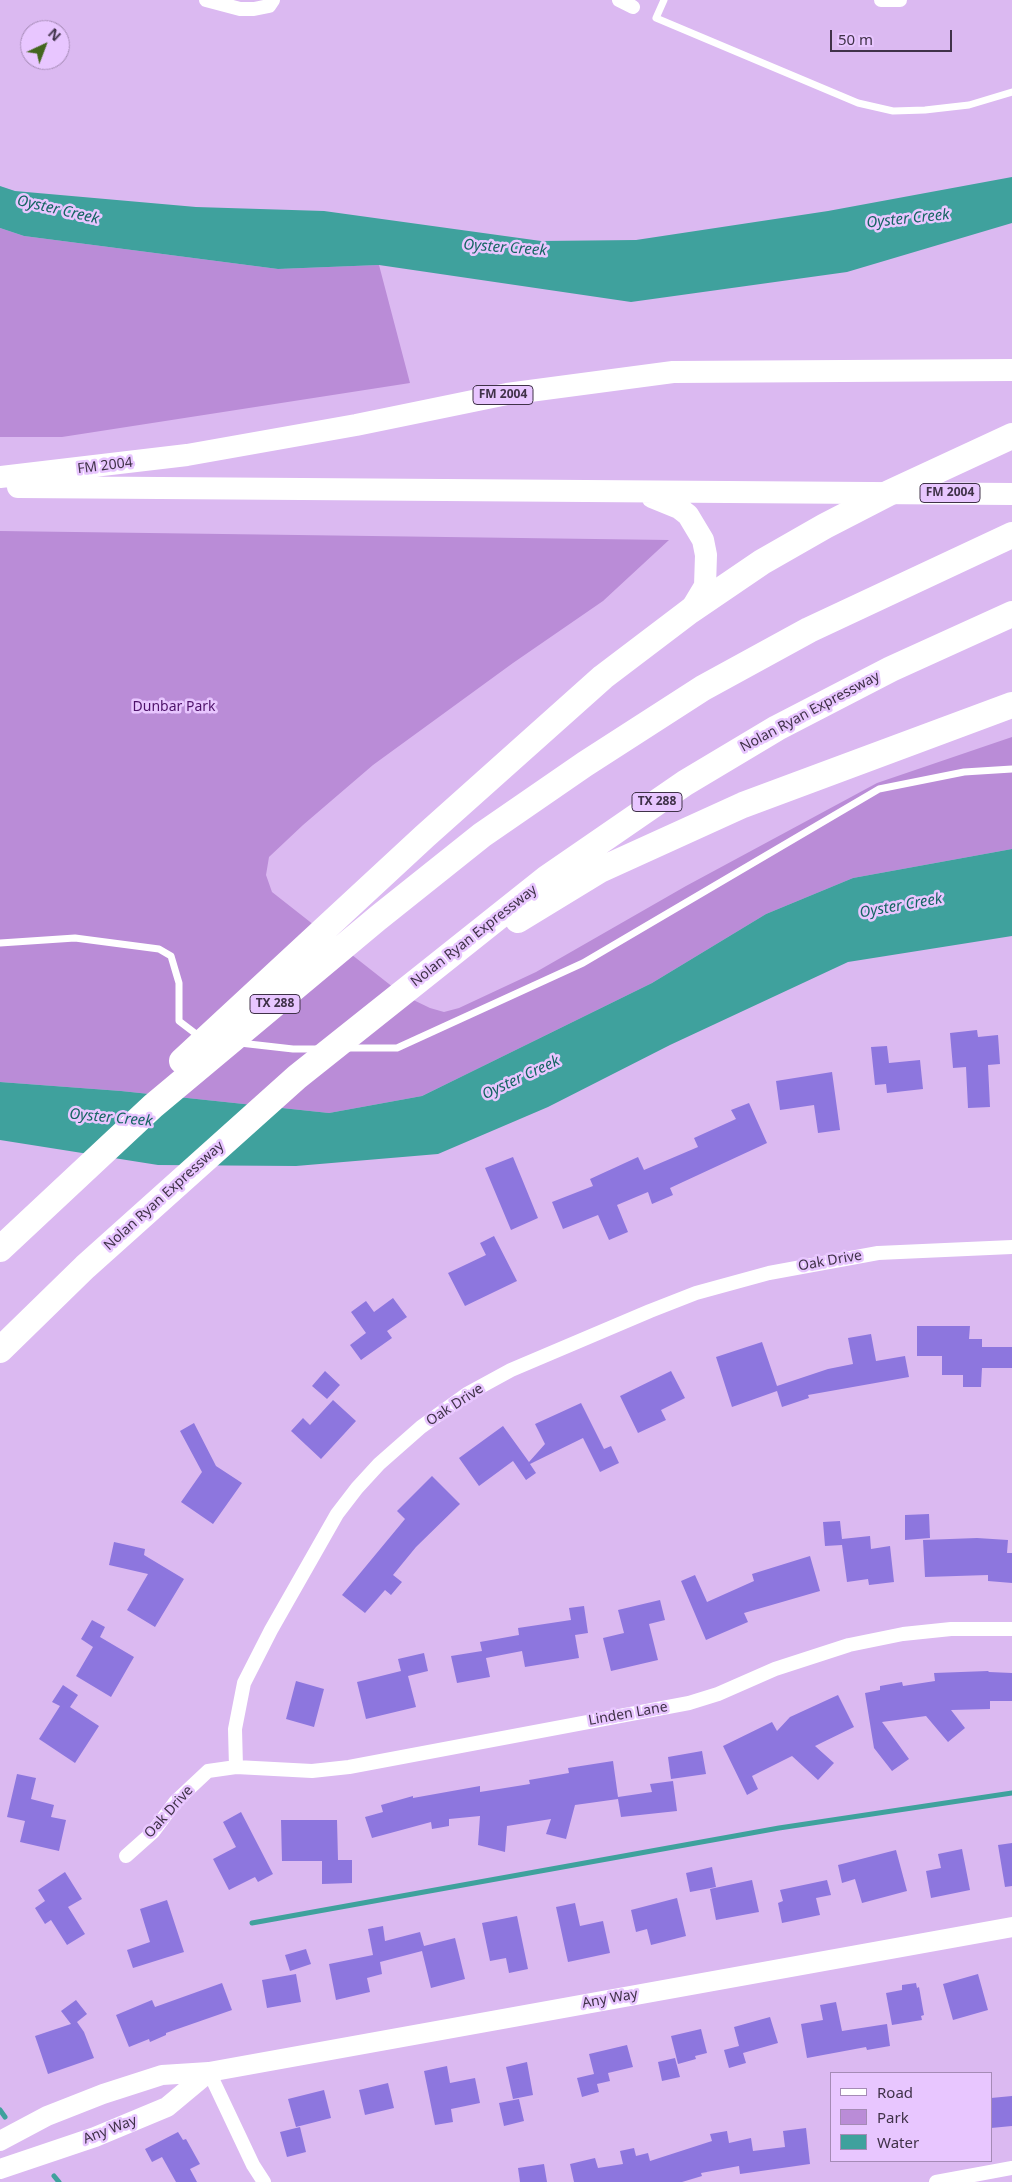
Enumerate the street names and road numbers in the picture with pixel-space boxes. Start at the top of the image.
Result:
road number: FM 2004 [473,386,533,404]
street label: FM 2004 [76,454,134,478]
road number: FM 2004 [920,483,980,502]
street label: Nolan Ryan Expressway [737,668,883,756]
road number: TX 288 [632,792,682,812]
street label: Nolan Ryan Expressway [408,882,540,990]
road number: TX 288 [250,994,300,1014]
street label: Nolan Ryan Expressway [101,1138,227,1254]
street label: Oak Drive [797,1247,863,1275]
street label: Oak Drive [423,1380,487,1430]
street label: Linden Lane [587,1699,669,1729]
street label: Oak Drive [141,1782,197,1842]
street label: Any Way [581,1986,639,2012]
street label: Any Way [81,2112,139,2148]

